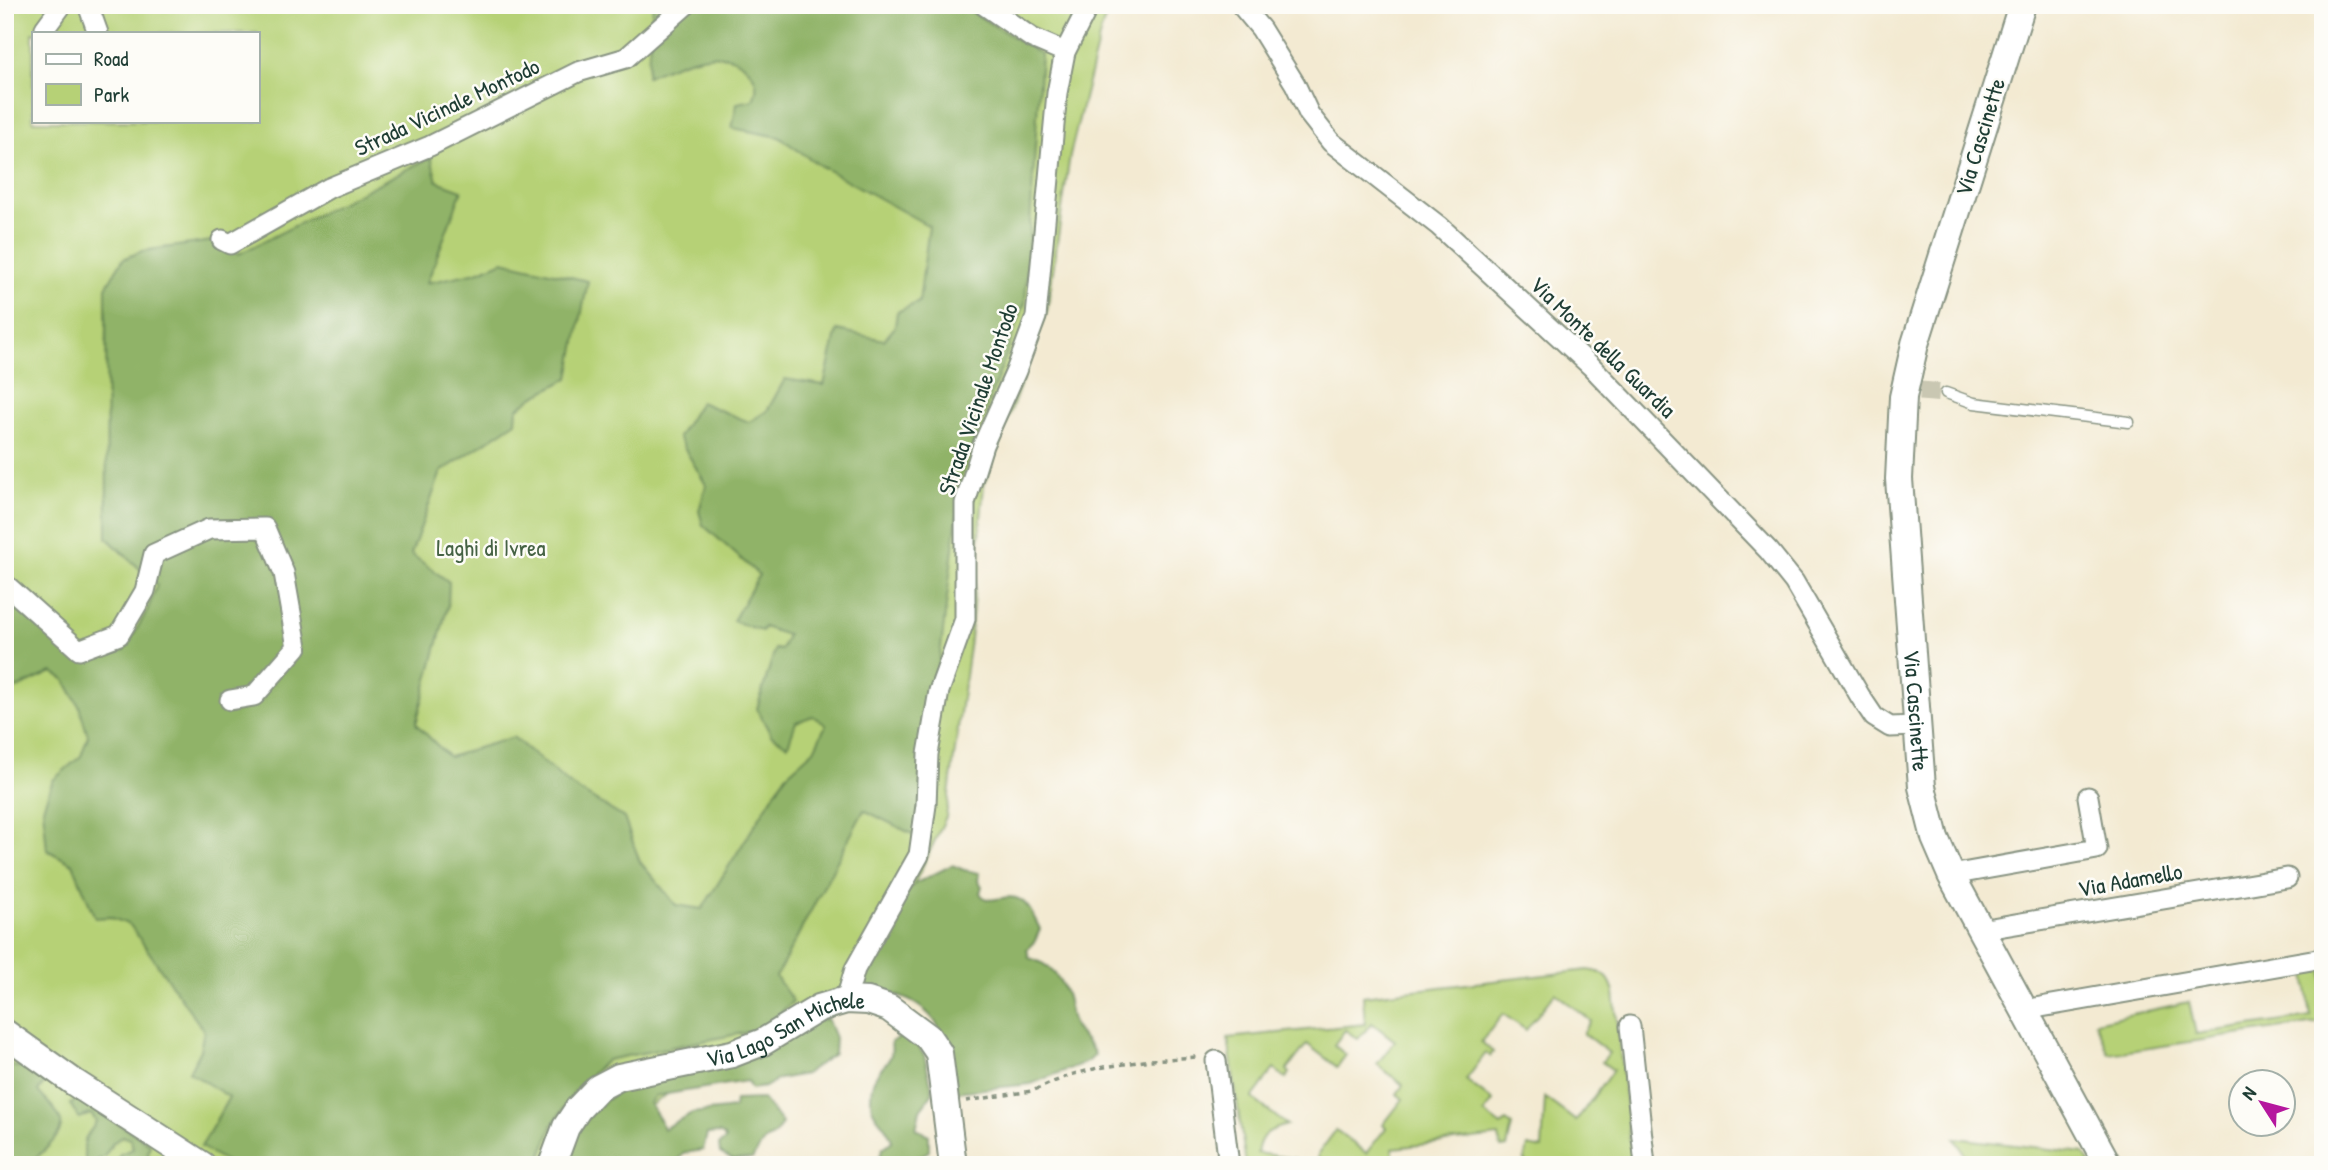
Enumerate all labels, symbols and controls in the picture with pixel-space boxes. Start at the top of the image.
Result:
legend [32,32,259,122]
text: Road [94,44,128,73]
street label: Strada Vicinale Montodo [349,50,544,163]
street label: Via Cascinette [1947,74,2012,199]
text: Park [94,80,129,109]
street label: Via Monte della Guardia [1524,269,1683,424]
street label: Strada Vicinale Montodo [930,299,1025,499]
park label: Laghi di Ivrea [437,532,545,563]
street label: Via Cascinette [1897,649,1937,772]
street label: Via Adamello [2075,855,2185,904]
street label: Via Lago San Michele [703,984,866,1074]
north arrow [2226,1068,2296,1138]
text: N [2235,1081,2262,1105]

